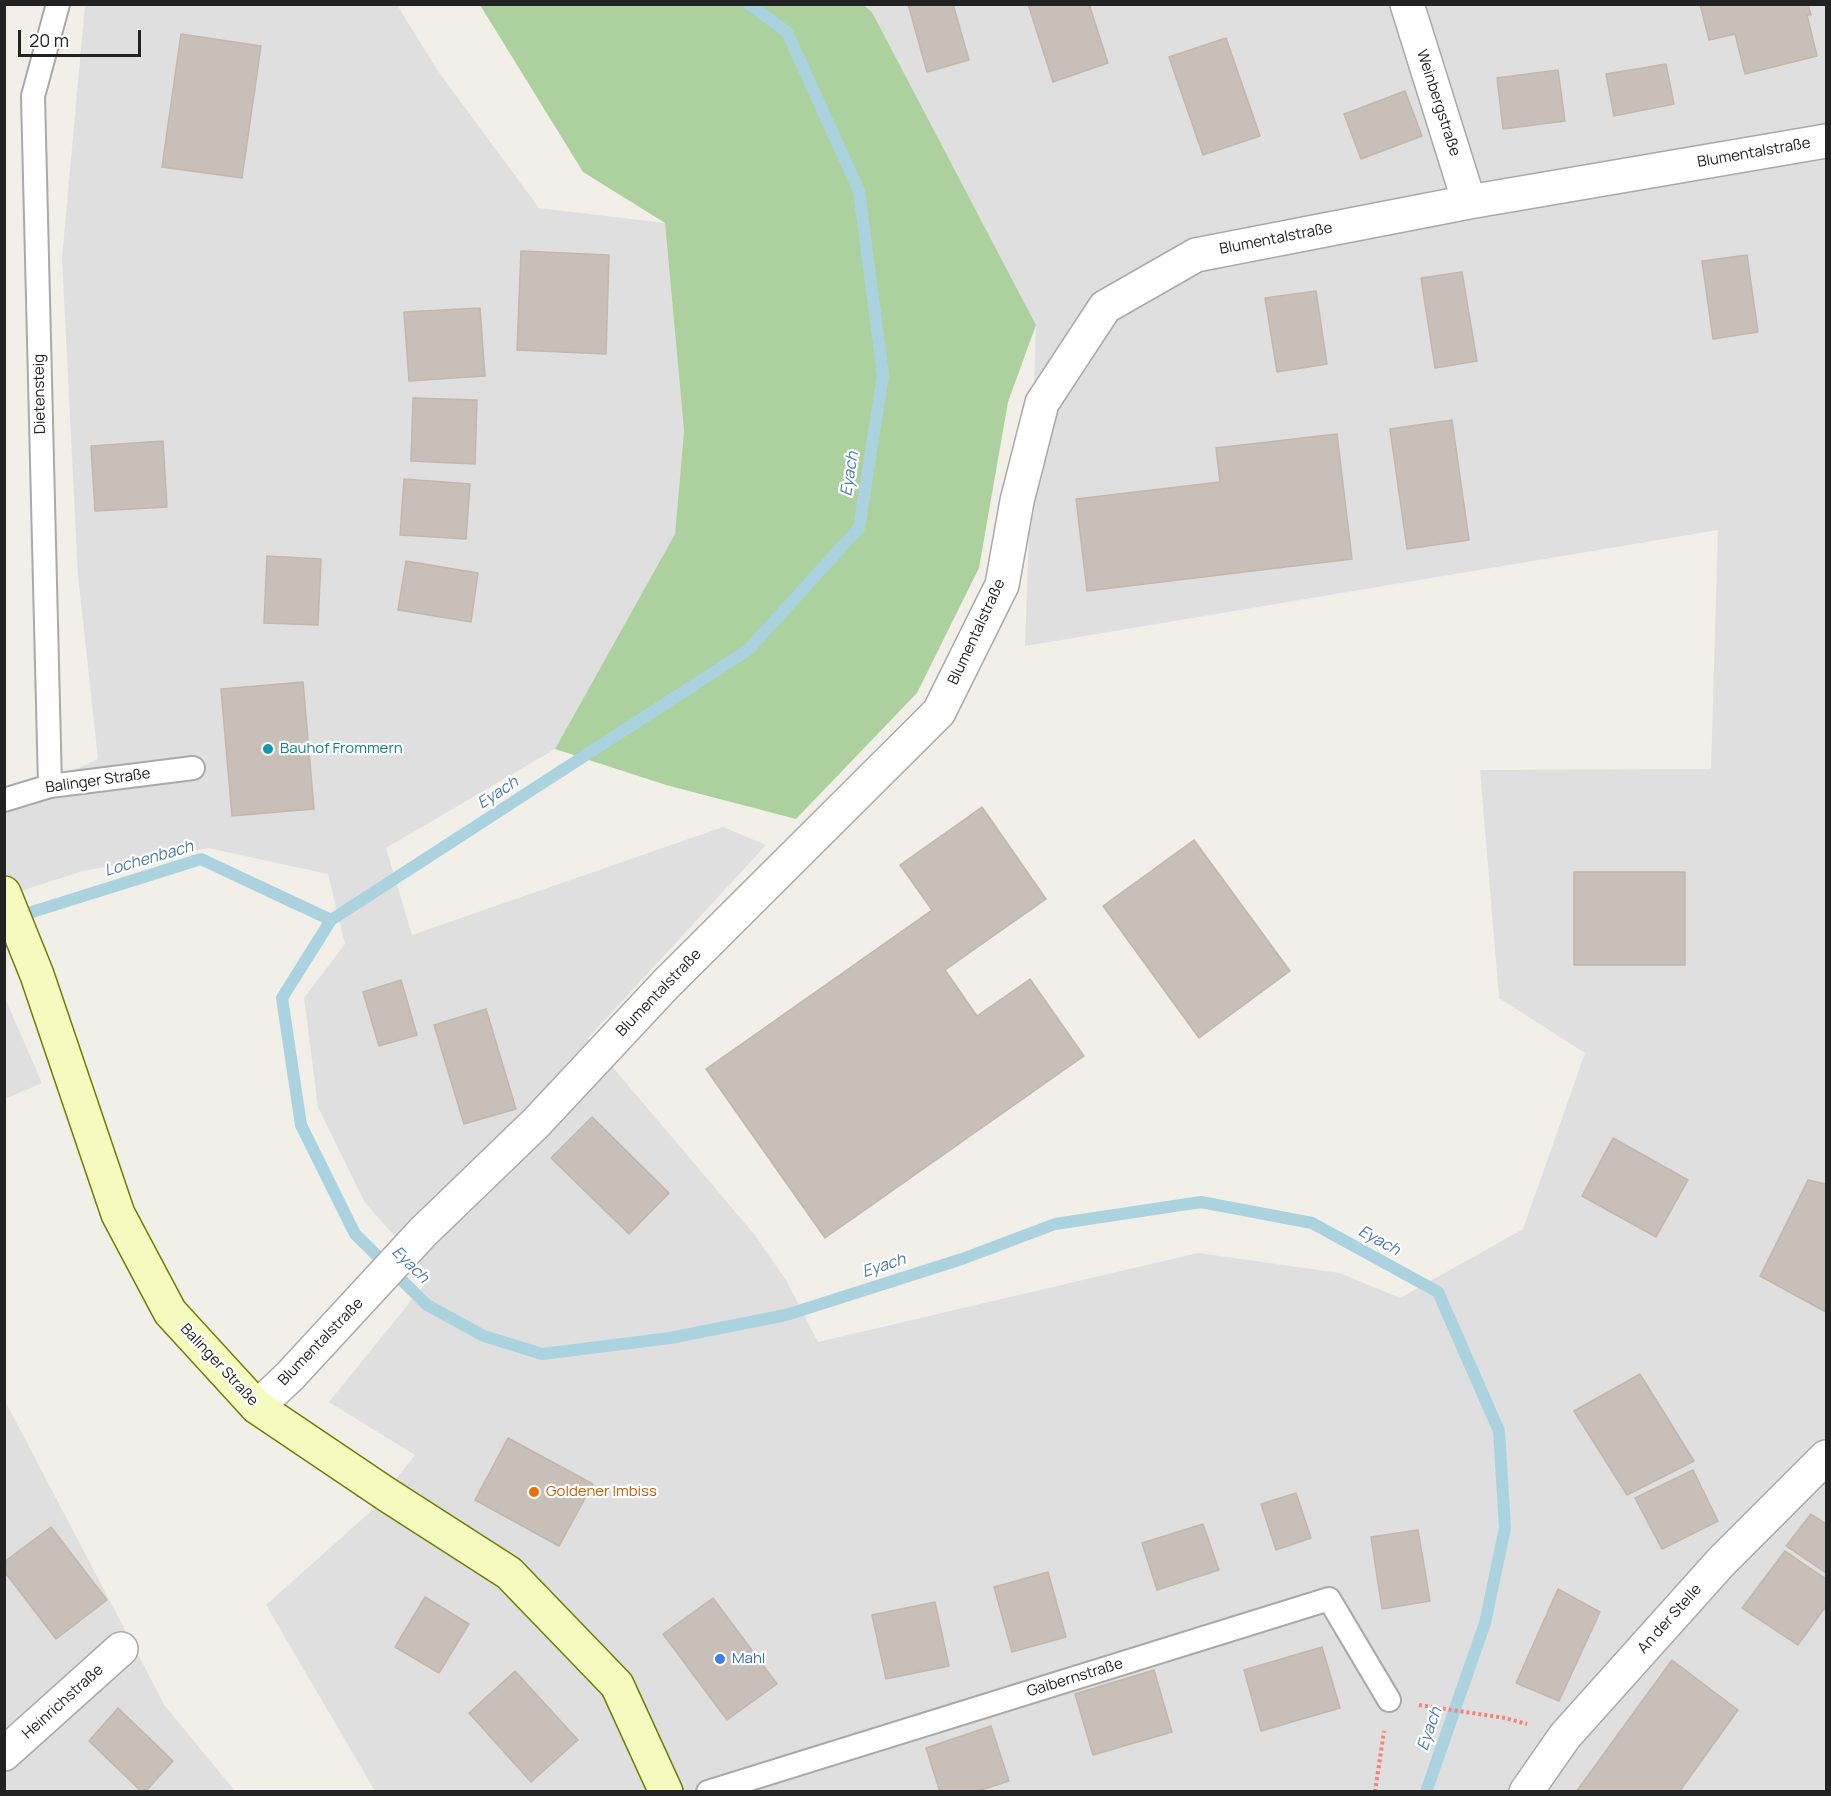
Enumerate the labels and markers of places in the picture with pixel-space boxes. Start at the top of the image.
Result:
place label: Bauhof Frommern [280,740,403,758]
marker: Bauhof Frommern [261,742,275,756]
place label: Goldener Imbiss [546,1483,657,1501]
marker: Goldener Imbiss [527,1485,541,1499]
place label: Mahl [732,1650,765,1668]
marker: Mahl [713,1652,727,1666]

